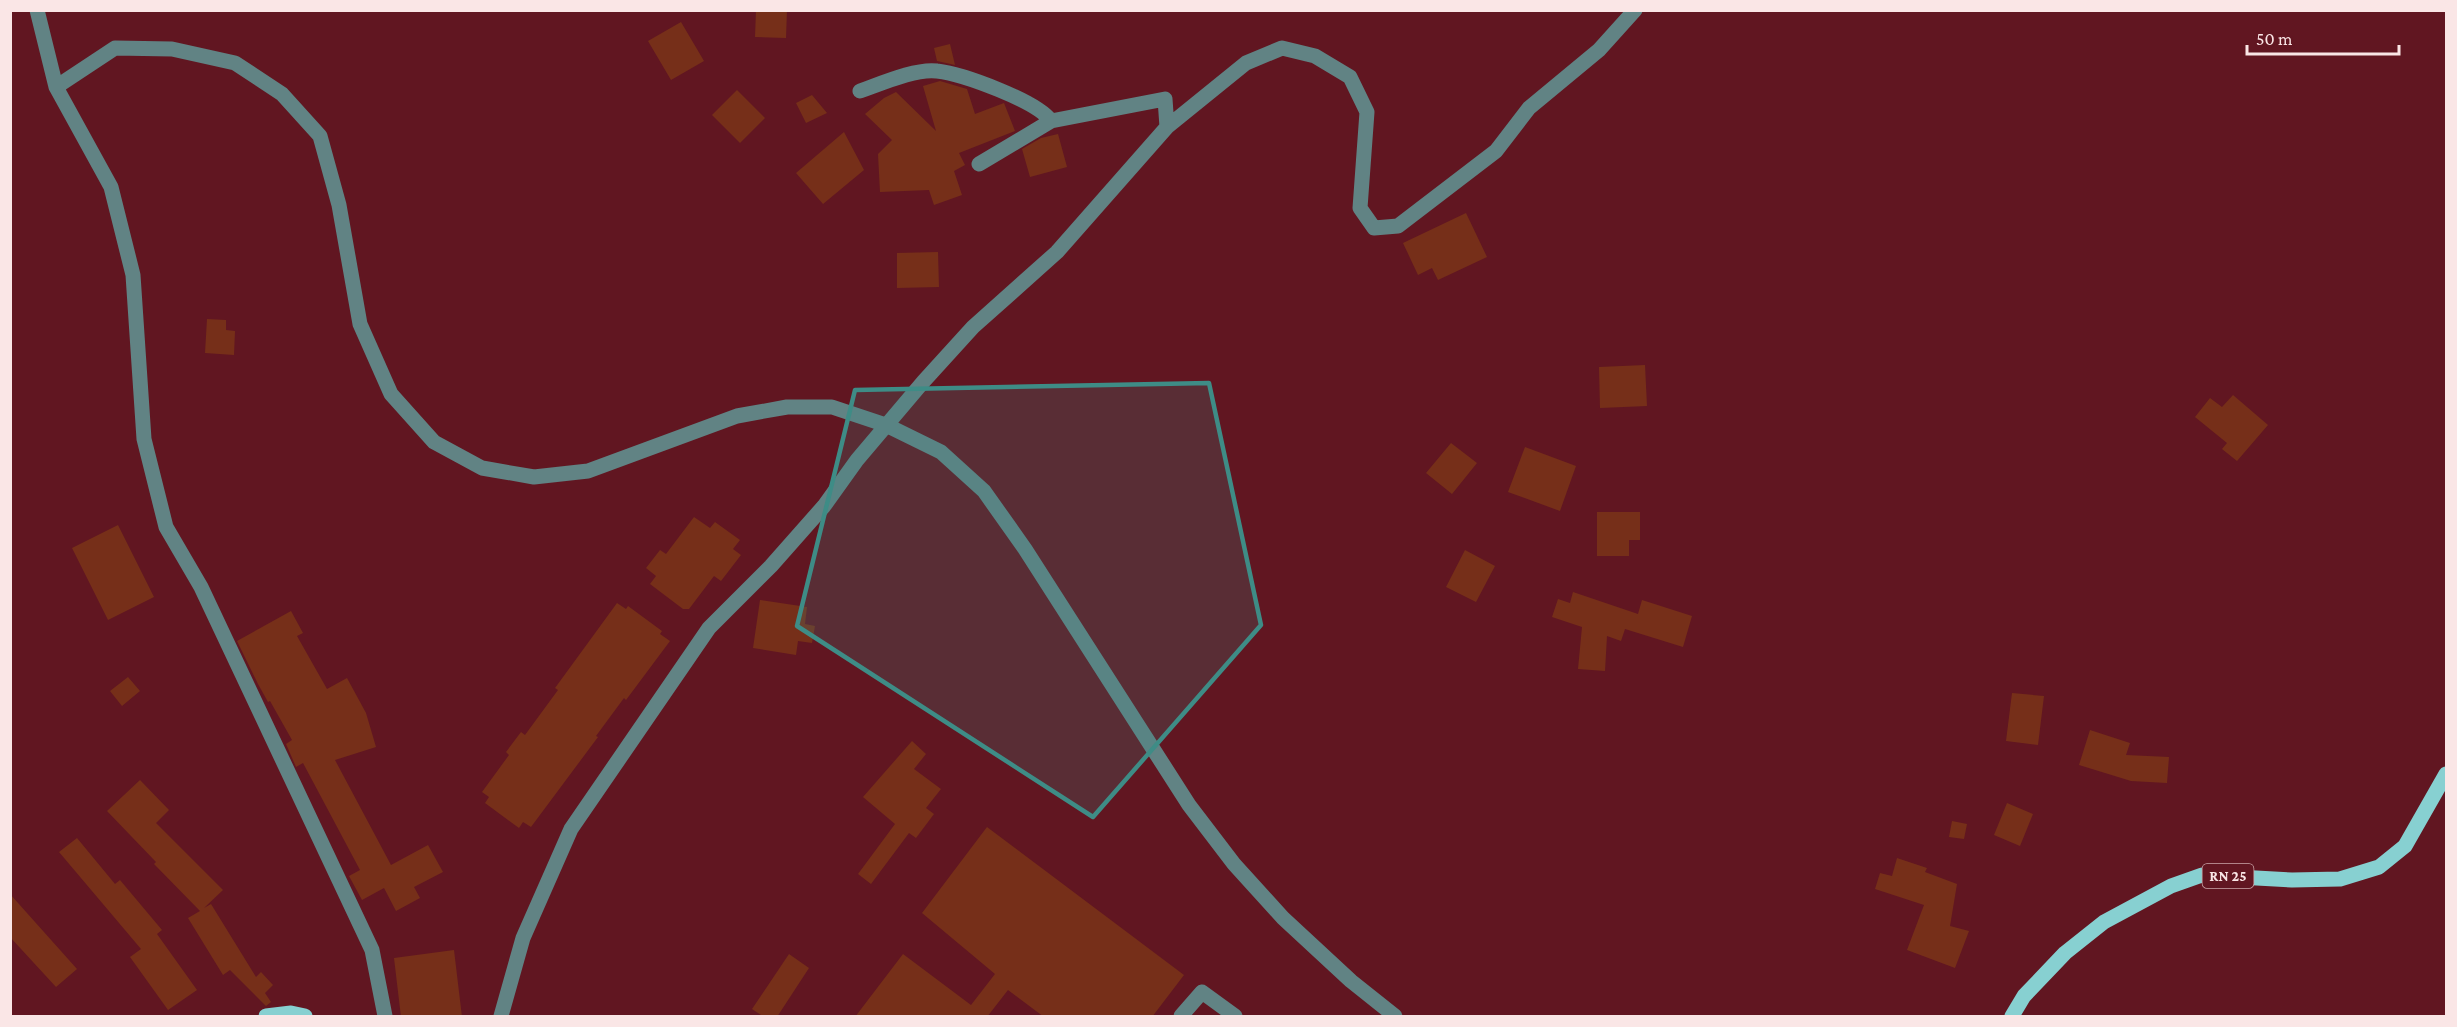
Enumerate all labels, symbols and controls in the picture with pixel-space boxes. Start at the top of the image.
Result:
scale bar [2247,18,2398,56]
text: 50 m [2256,29,2293,49]
road number: RN 25 [2202,864,2254,888]

